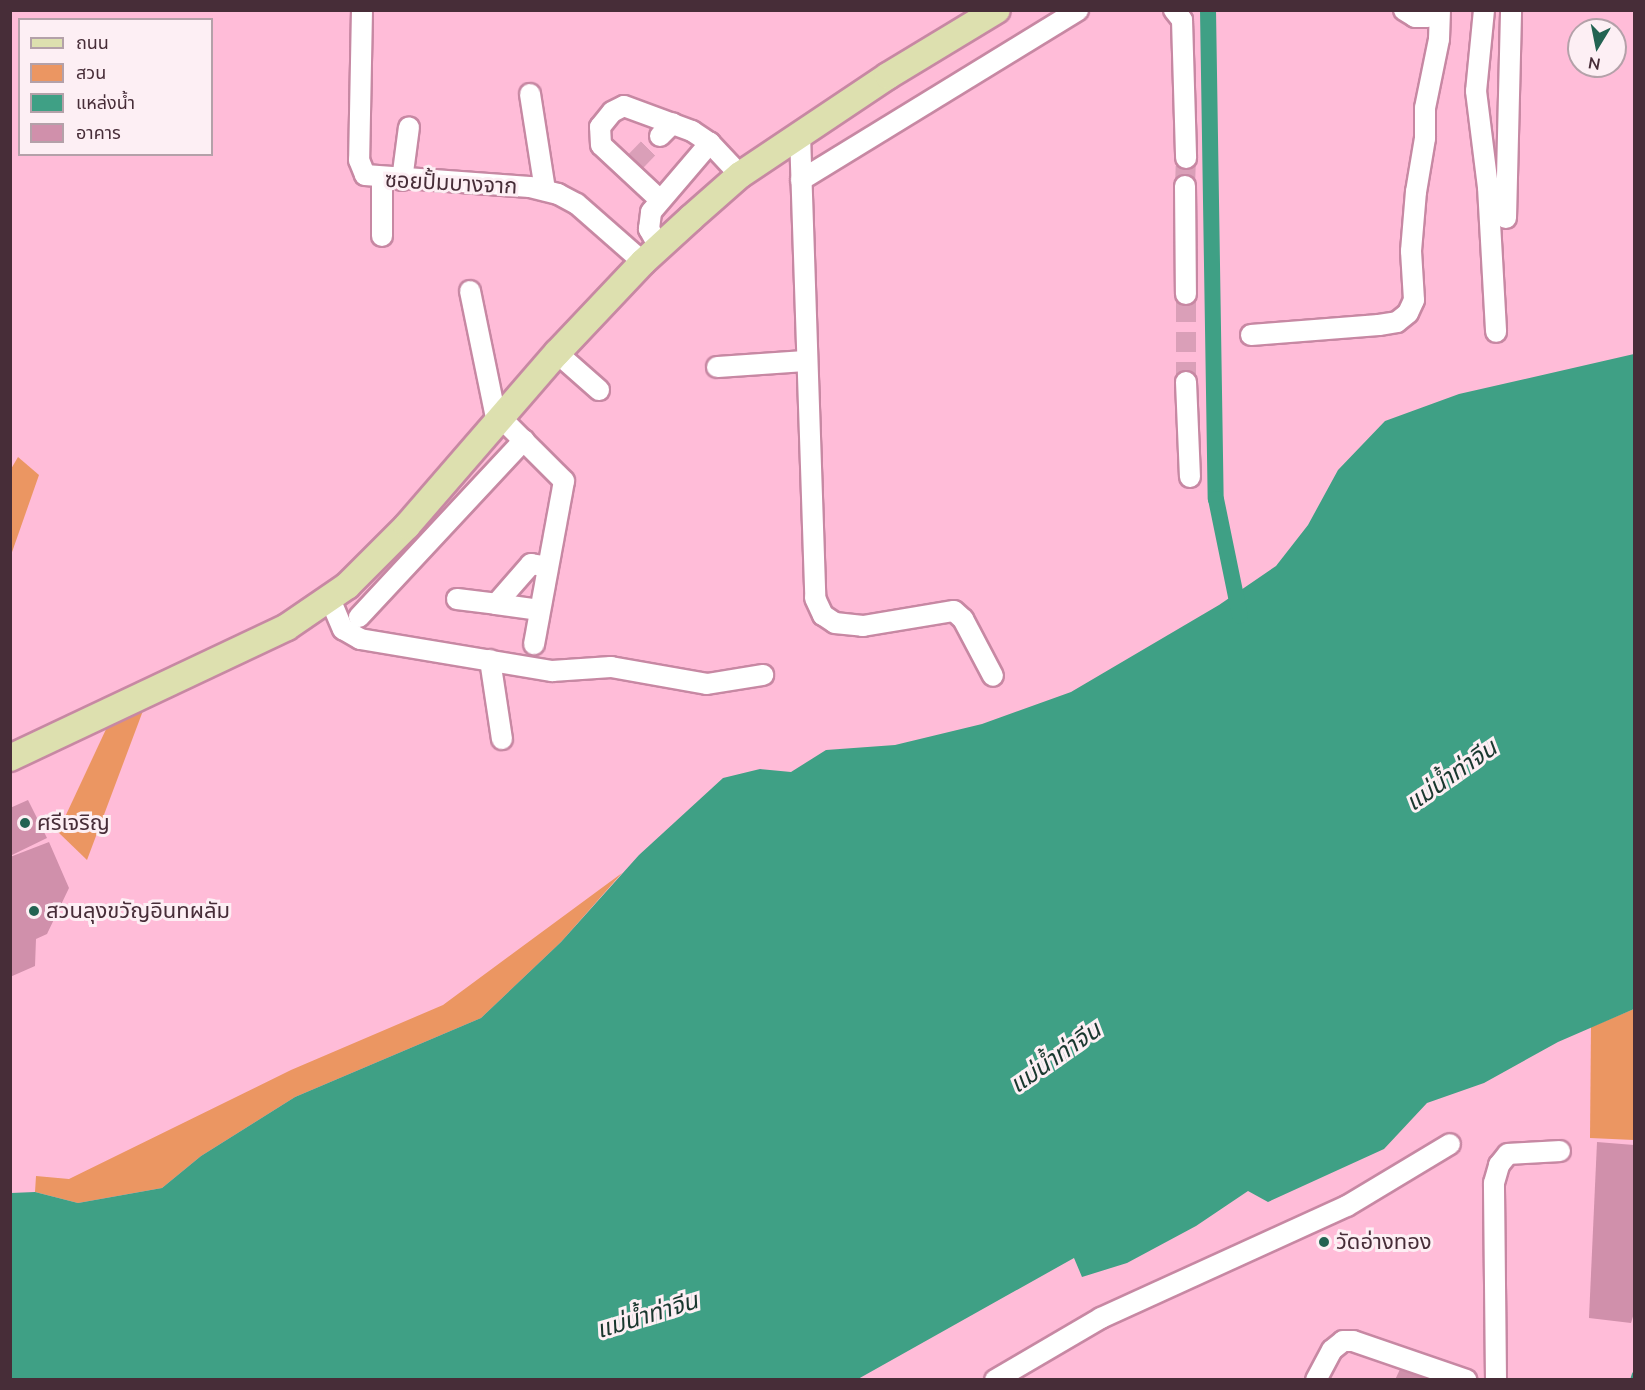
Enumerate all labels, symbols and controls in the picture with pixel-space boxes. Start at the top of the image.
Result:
legend [18,18,213,156]
north arrow [1567,18,1627,78]
text: ถนน [76,31,109,54]
text: N [1587,53,1602,75]
text: สวน [76,61,106,84]
text: แหล่งน้ำ [76,91,135,114]
text: อาคาร [76,121,121,144]
street label: ซอยปั้มบางจาก [384,166,518,200]
water label: แม่น้ำท่าจีน [1400,733,1502,817]
place label: ศรีเจริญ [37,810,110,836]
marker: ศรีเจริญ [18,816,32,830]
place label: สวนลุงขวัญอินทผลัม [46,898,230,924]
marker: สวนลุงขวัญอินทผลัม [27,904,41,918]
water label: แม่น้ำท่าจีน [1004,1015,1106,1099]
place label: วัดอ่างทอง [1336,1229,1432,1255]
marker: วัดอ่างทอง [1317,1235,1331,1249]
water label: แม่น้ำท่าจีน [593,1286,701,1344]

